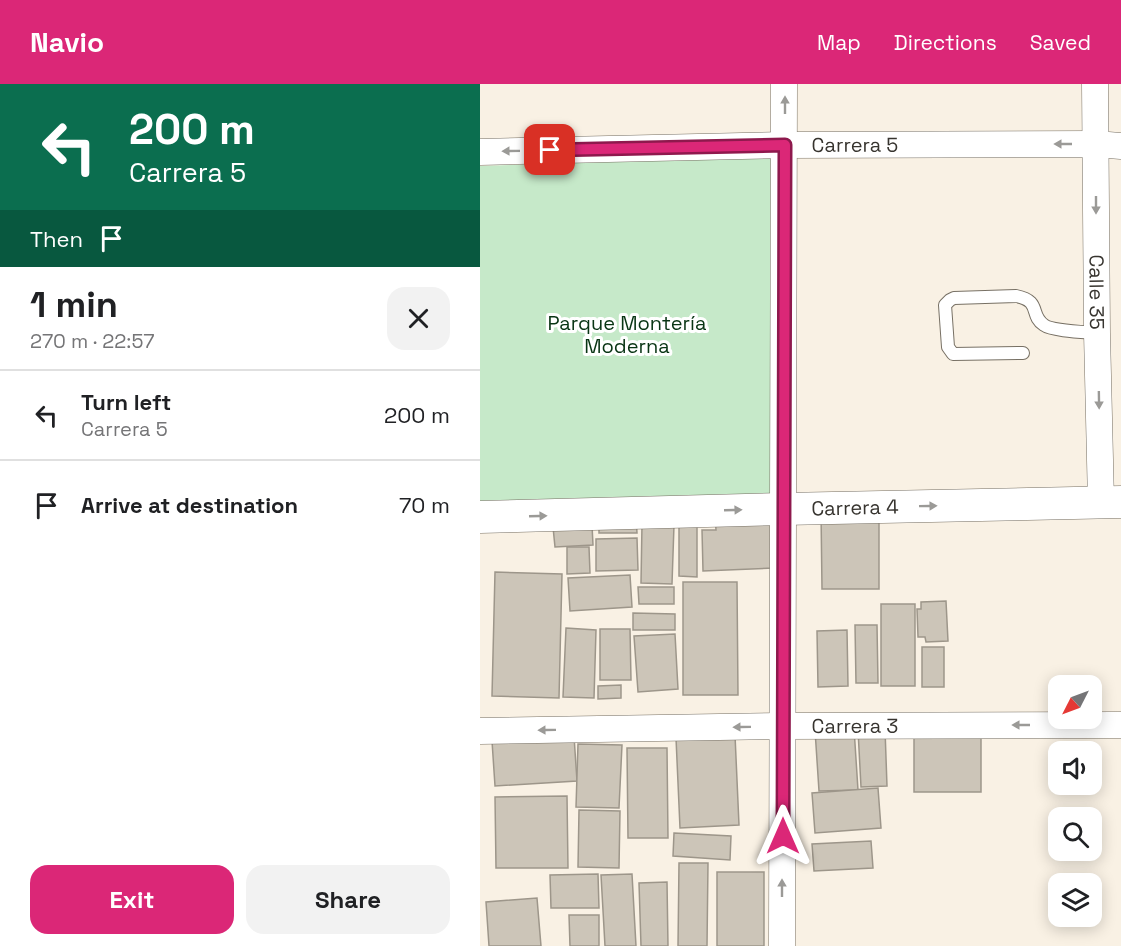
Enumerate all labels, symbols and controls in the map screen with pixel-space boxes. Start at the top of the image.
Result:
text: Navio [30,24,104,60]
text: Map [817,29,861,56]
text: Directions [894,29,997,56]
text: Saved [1030,29,1091,56]
one-way arrow [780,95,789,114]
text: 200 m [129,103,255,156]
icon: left [30,108,108,186]
pin [524,124,575,175]
street label: Carrera 5 [812,132,898,158]
icon: arrive [533,133,566,166]
one-way arrow [1053,140,1072,149]
one-way arrow [501,146,520,156]
text: Carrera 5 [129,155,246,190]
one-way arrow [1092,196,1101,215]
icon: arrive [95,222,128,255]
text: Then [30,225,83,253]
street label: Calle 35 [1083,254,1110,330]
text: 1 min [30,282,118,328]
button: close [387,287,450,350]
park label: Parque Montería Moderna [548,310,706,359]
text: 270 m · 22:57 [30,328,154,354]
text: Turn left [81,388,171,416]
one-way arrow [1094,391,1104,410]
icon: left [30,399,63,432]
text: 200 m [384,401,450,429]
text: Carrera 5 [81,416,168,442]
icon: arrive [30,489,63,522]
text: Arrive at destination [81,491,298,519]
text: 70 m [399,491,450,519]
street label: Carrera 4 [811,494,899,521]
one-way arrow [919,501,938,511]
one-way arrow [724,506,743,515]
one-way arrow [529,511,548,520]
north arrow [1048,675,1102,729]
map controls [1048,675,1102,927]
street label: Carrera 3 [811,713,898,739]
one-way arrow [1011,720,1030,729]
one-way arrow [732,722,751,732]
one-way arrow [537,725,556,735]
button: sound [1048,741,1102,795]
position arrow [751,804,815,868]
button: search [1048,807,1102,861]
button: Exit [30,865,234,934]
button: Share [246,865,450,934]
button: layers [1048,873,1102,927]
one-way arrow [778,878,787,897]

